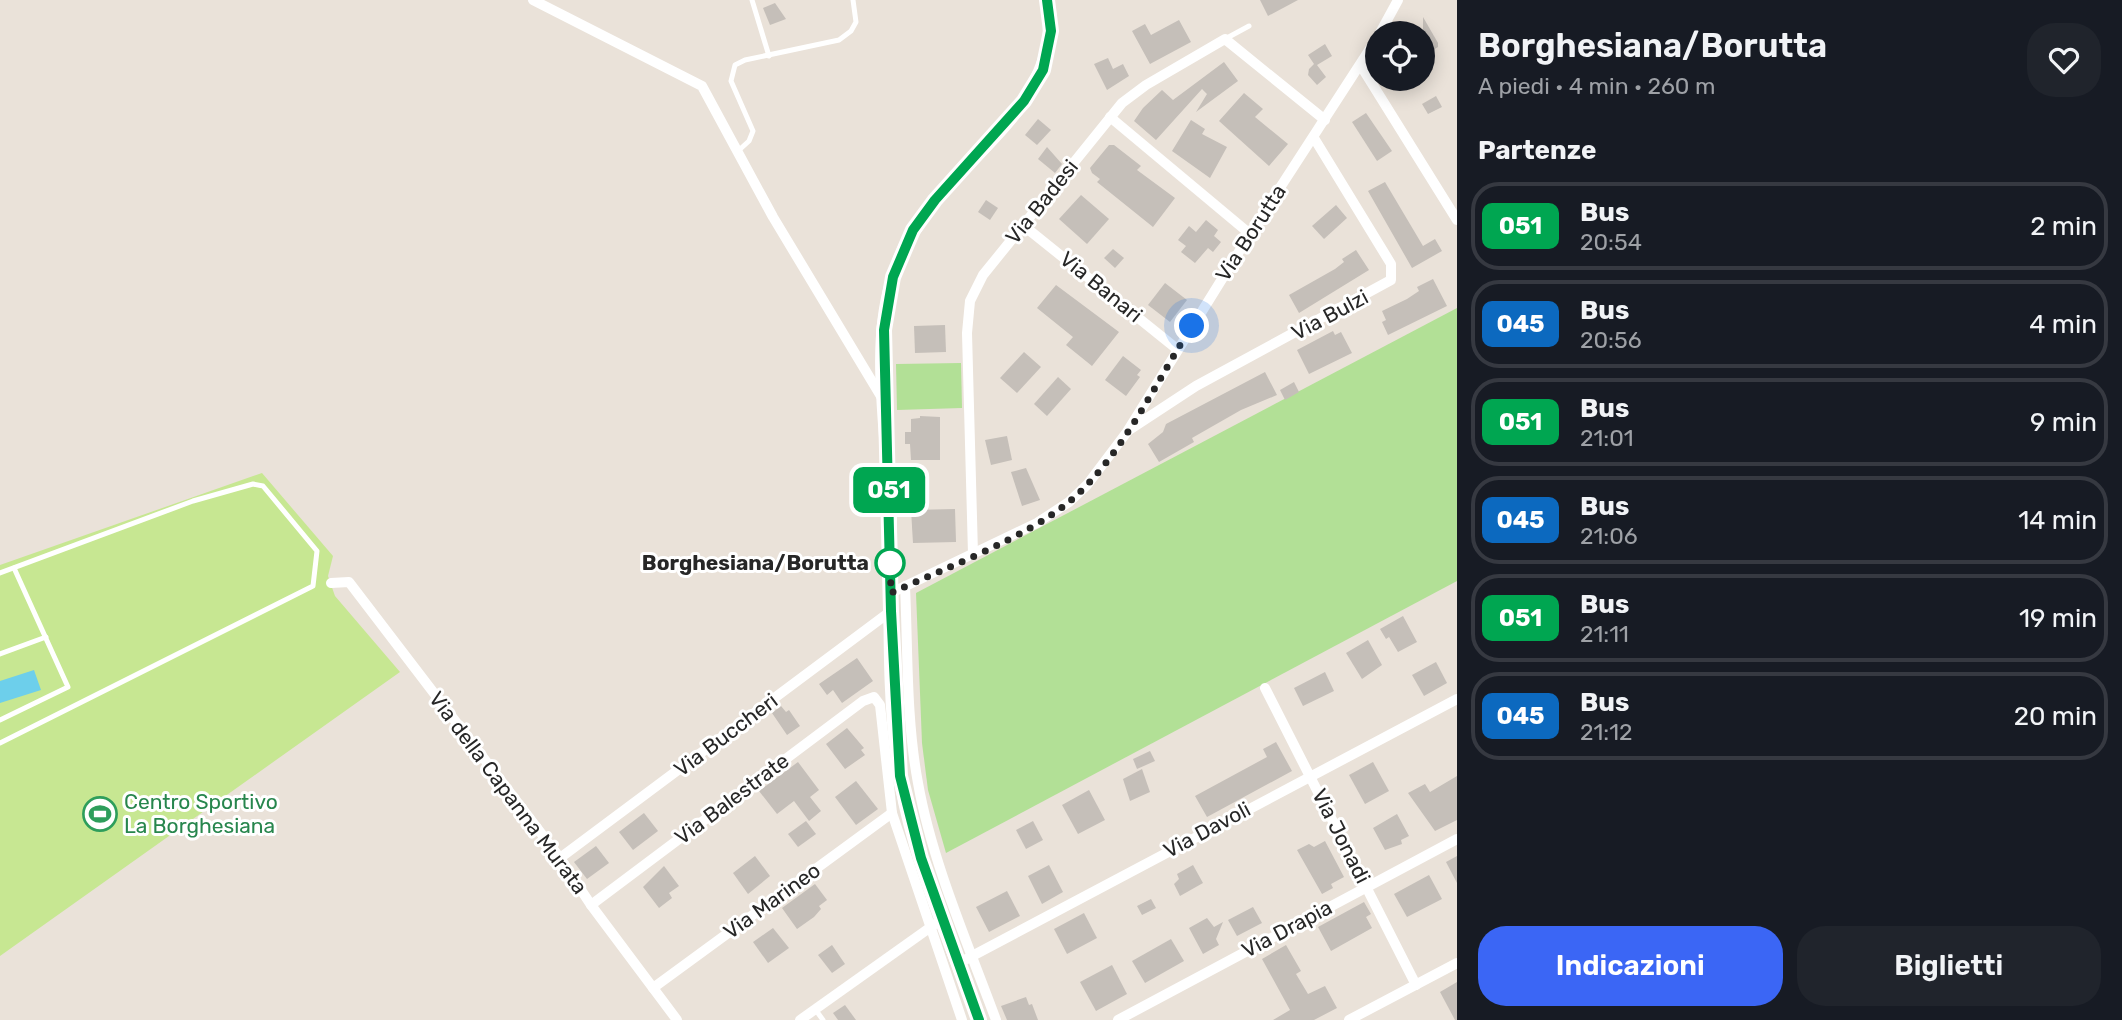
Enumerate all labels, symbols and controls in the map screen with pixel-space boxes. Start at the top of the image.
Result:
map controls [1365,21,1435,91]
button: locate [1365,21,1435,91]
button: heart [2027,23,2101,97]
text: Borghesiana/Borutta [1478,26,1827,65]
text: A piedi · 4 min · 260 m [1478,72,1716,100]
text: Partenze [1478,135,1596,166]
street label: Via Badesi [1000,155,1083,249]
street label: Via Borutta [1210,180,1291,286]
text: Bus [1580,197,1629,228]
text: 2 min [2030,211,2097,242]
text: 051 [1499,212,1542,240]
text: 20:54 [1580,228,1642,256]
street label: Via Banari [1055,246,1147,327]
street label: Via Bulzi [1287,284,1372,345]
text: Bus [1580,295,1629,326]
your location [1174,308,1209,343]
text: 4 min [2029,309,2097,340]
text: 045 [1496,310,1545,338]
text: 20:56 [1580,326,1642,354]
text: Bus [1580,393,1629,424]
text: 9 min [2030,407,2097,438]
text: 051 [1499,408,1542,436]
text: 21:01 [1580,424,1634,452]
line badge: 051 [849,467,929,513]
text: 051 [867,476,911,504]
text: Bus [1580,491,1629,522]
text: 14 min [2018,505,2097,536]
text: 045 [1496,506,1545,534]
text: 21:06 [1580,522,1638,550]
marker: Borghesiana/Borutta [875,548,905,578]
place label: Borghesiana/Borutta [642,550,869,575]
text: Bus [1580,589,1629,620]
text: 19 min [2019,603,2097,634]
text: 051 [1499,604,1542,632]
text: 21:11 [1580,620,1629,648]
street label: Via della Capanna Murata [424,687,593,899]
text: Bus [1580,687,1629,718]
street label: Via Buccheri [669,688,782,782]
text: 20 min [2014,701,2097,732]
text: 045 [1496,702,1545,730]
text: 21:12 [1580,718,1633,746]
street label: Via Balestrate [670,748,794,850]
street label: Via Jonadi [1307,784,1376,887]
place label: Centro Sportivo La Borghesiana [124,789,278,838]
sports icon: Centro Sportivo La Borghesiana [81,795,119,833]
street label: Via Davoli [1159,796,1255,863]
street label: Via Marineo [718,857,825,944]
street label: Via Drapia [1237,894,1336,963]
button: Indicazioni [1478,926,1783,1006]
button: Biglietti [1797,926,2101,1006]

